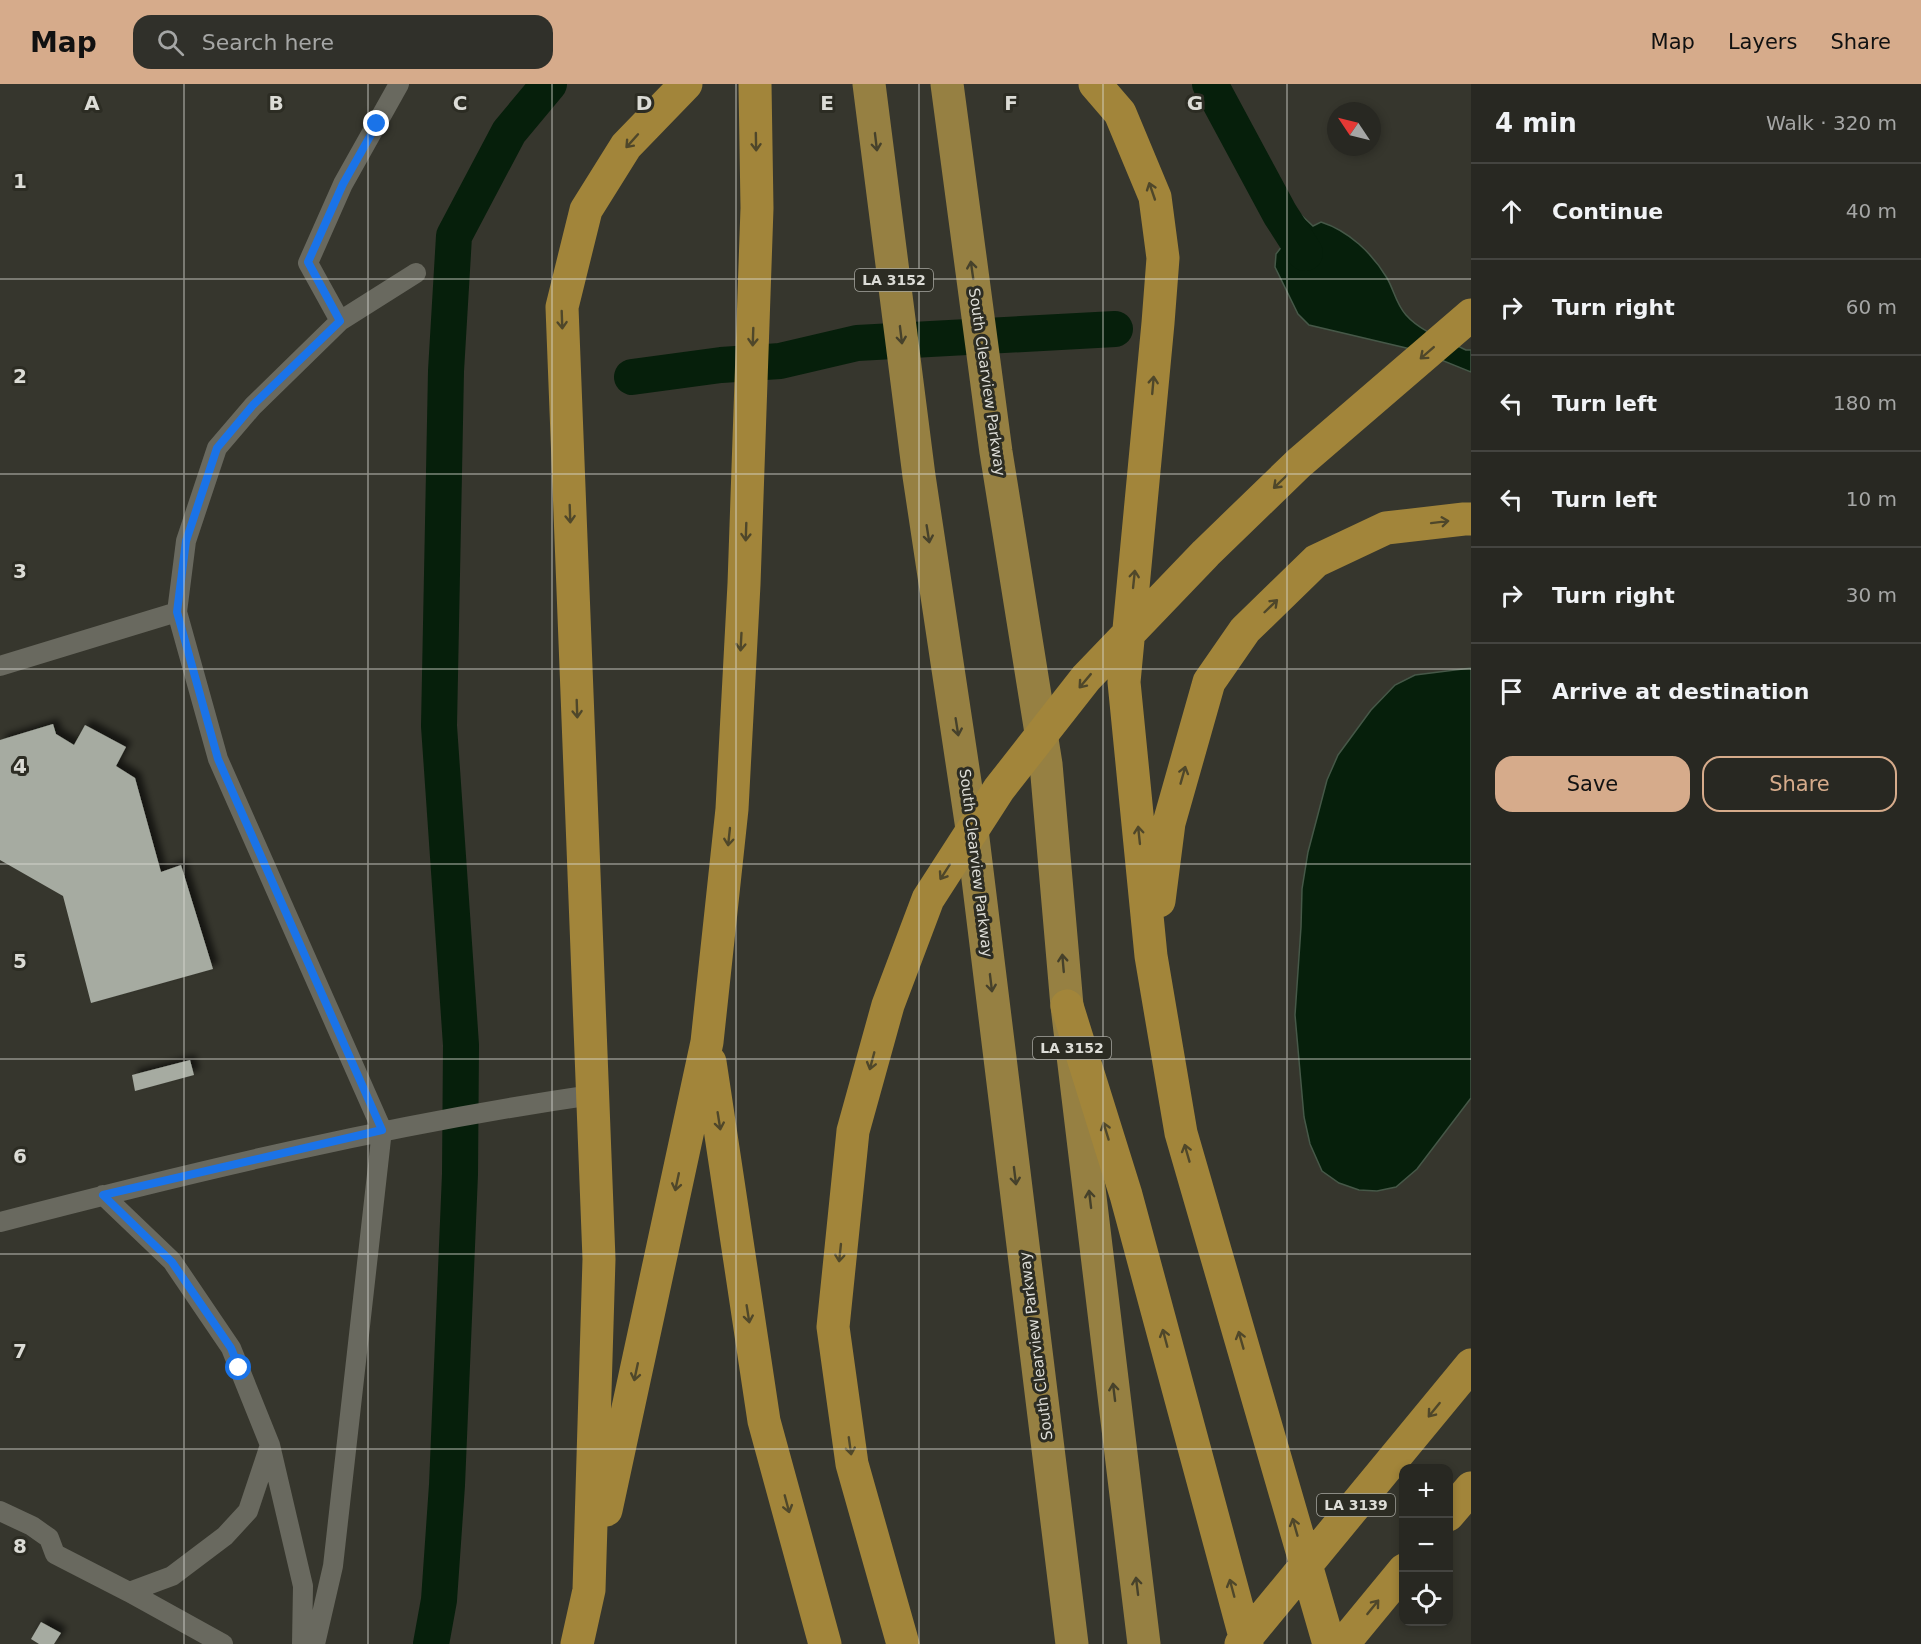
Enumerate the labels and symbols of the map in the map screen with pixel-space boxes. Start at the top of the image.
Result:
text: A [84,91,100,115]
text: B [268,91,284,115]
text: C [453,91,467,115]
text: D [636,91,652,115]
text: E [820,91,834,115]
text: F [1004,91,1018,115]
text: G [1187,91,1203,115]
north arrow [1327,102,1381,156]
route end [363,110,389,136]
one-way arrow [750,132,762,152]
one-way arrow [871,132,882,151]
one-way arrow [625,134,639,149]
text: 1 [13,169,27,193]
one-way arrow [1145,182,1156,201]
one-way arrow [966,260,977,280]
road number: LA 3152 [855,269,933,291]
street label: South Clearview Parkway [965,287,1009,477]
one-way arrow [556,309,568,329]
one-way arrow [896,325,907,345]
one-way arrow [747,327,758,347]
one-way arrow [1420,346,1435,360]
text: 2 [13,364,27,388]
one-way arrow [1148,375,1159,395]
one-way arrow [1273,474,1288,489]
one-way arrow [564,504,575,524]
one-way arrow [1429,516,1449,527]
one-way arrow [740,522,751,542]
one-way arrow [922,524,933,543]
text: 3 [13,559,27,583]
one-way arrow [1129,569,1140,589]
one-way arrow [1263,598,1278,613]
one-way arrow [735,632,746,652]
one-way arrow [1078,673,1091,689]
one-way arrow [572,699,583,719]
one-way arrow [952,716,963,736]
text: 4 [13,754,27,778]
one-way arrow [1178,766,1189,785]
street label: South Clearview Parkway [956,768,997,958]
one-way arrow [1133,826,1144,846]
one-way arrow [723,827,734,846]
one-way arrow [939,863,951,880]
text: 5 [13,949,27,973]
one-way arrow [1057,954,1068,974]
one-way arrow [986,972,997,992]
road number: LA 3152 [1033,1037,1111,1059]
one-way arrow [866,1051,877,1070]
one-way arrow [713,1111,724,1130]
one-way arrow [1100,1122,1111,1141]
text: 6 [13,1144,27,1168]
one-way arrow [1180,1144,1192,1163]
one-way arrow [1009,1166,1020,1186]
one-way arrow [671,1171,682,1191]
one-way arrow [1085,1189,1096,1209]
one-way arrow [834,1242,845,1262]
street label: South Clearview Parkway [1015,1251,1056,1441]
one-way arrow [742,1303,753,1323]
one-way arrow [1158,1329,1170,1348]
one-way arrow [1235,1331,1246,1350]
text: 7 [13,1339,27,1363]
route start [225,1354,251,1380]
one-way arrow [630,1362,641,1382]
one-way arrow [1108,1383,1119,1403]
one-way arrow [1427,1402,1440,1418]
one-way arrow [844,1436,855,1456]
road number: LA 3139 [1317,1494,1395,1516]
one-way arrow [782,1495,793,1514]
one-way arrow [1289,1518,1300,1537]
text: 8 [13,1534,27,1558]
one-way arrow [1131,1576,1142,1596]
one-way arrow [1226,1578,1237,1597]
one-way arrow [1367,1599,1380,1615]

